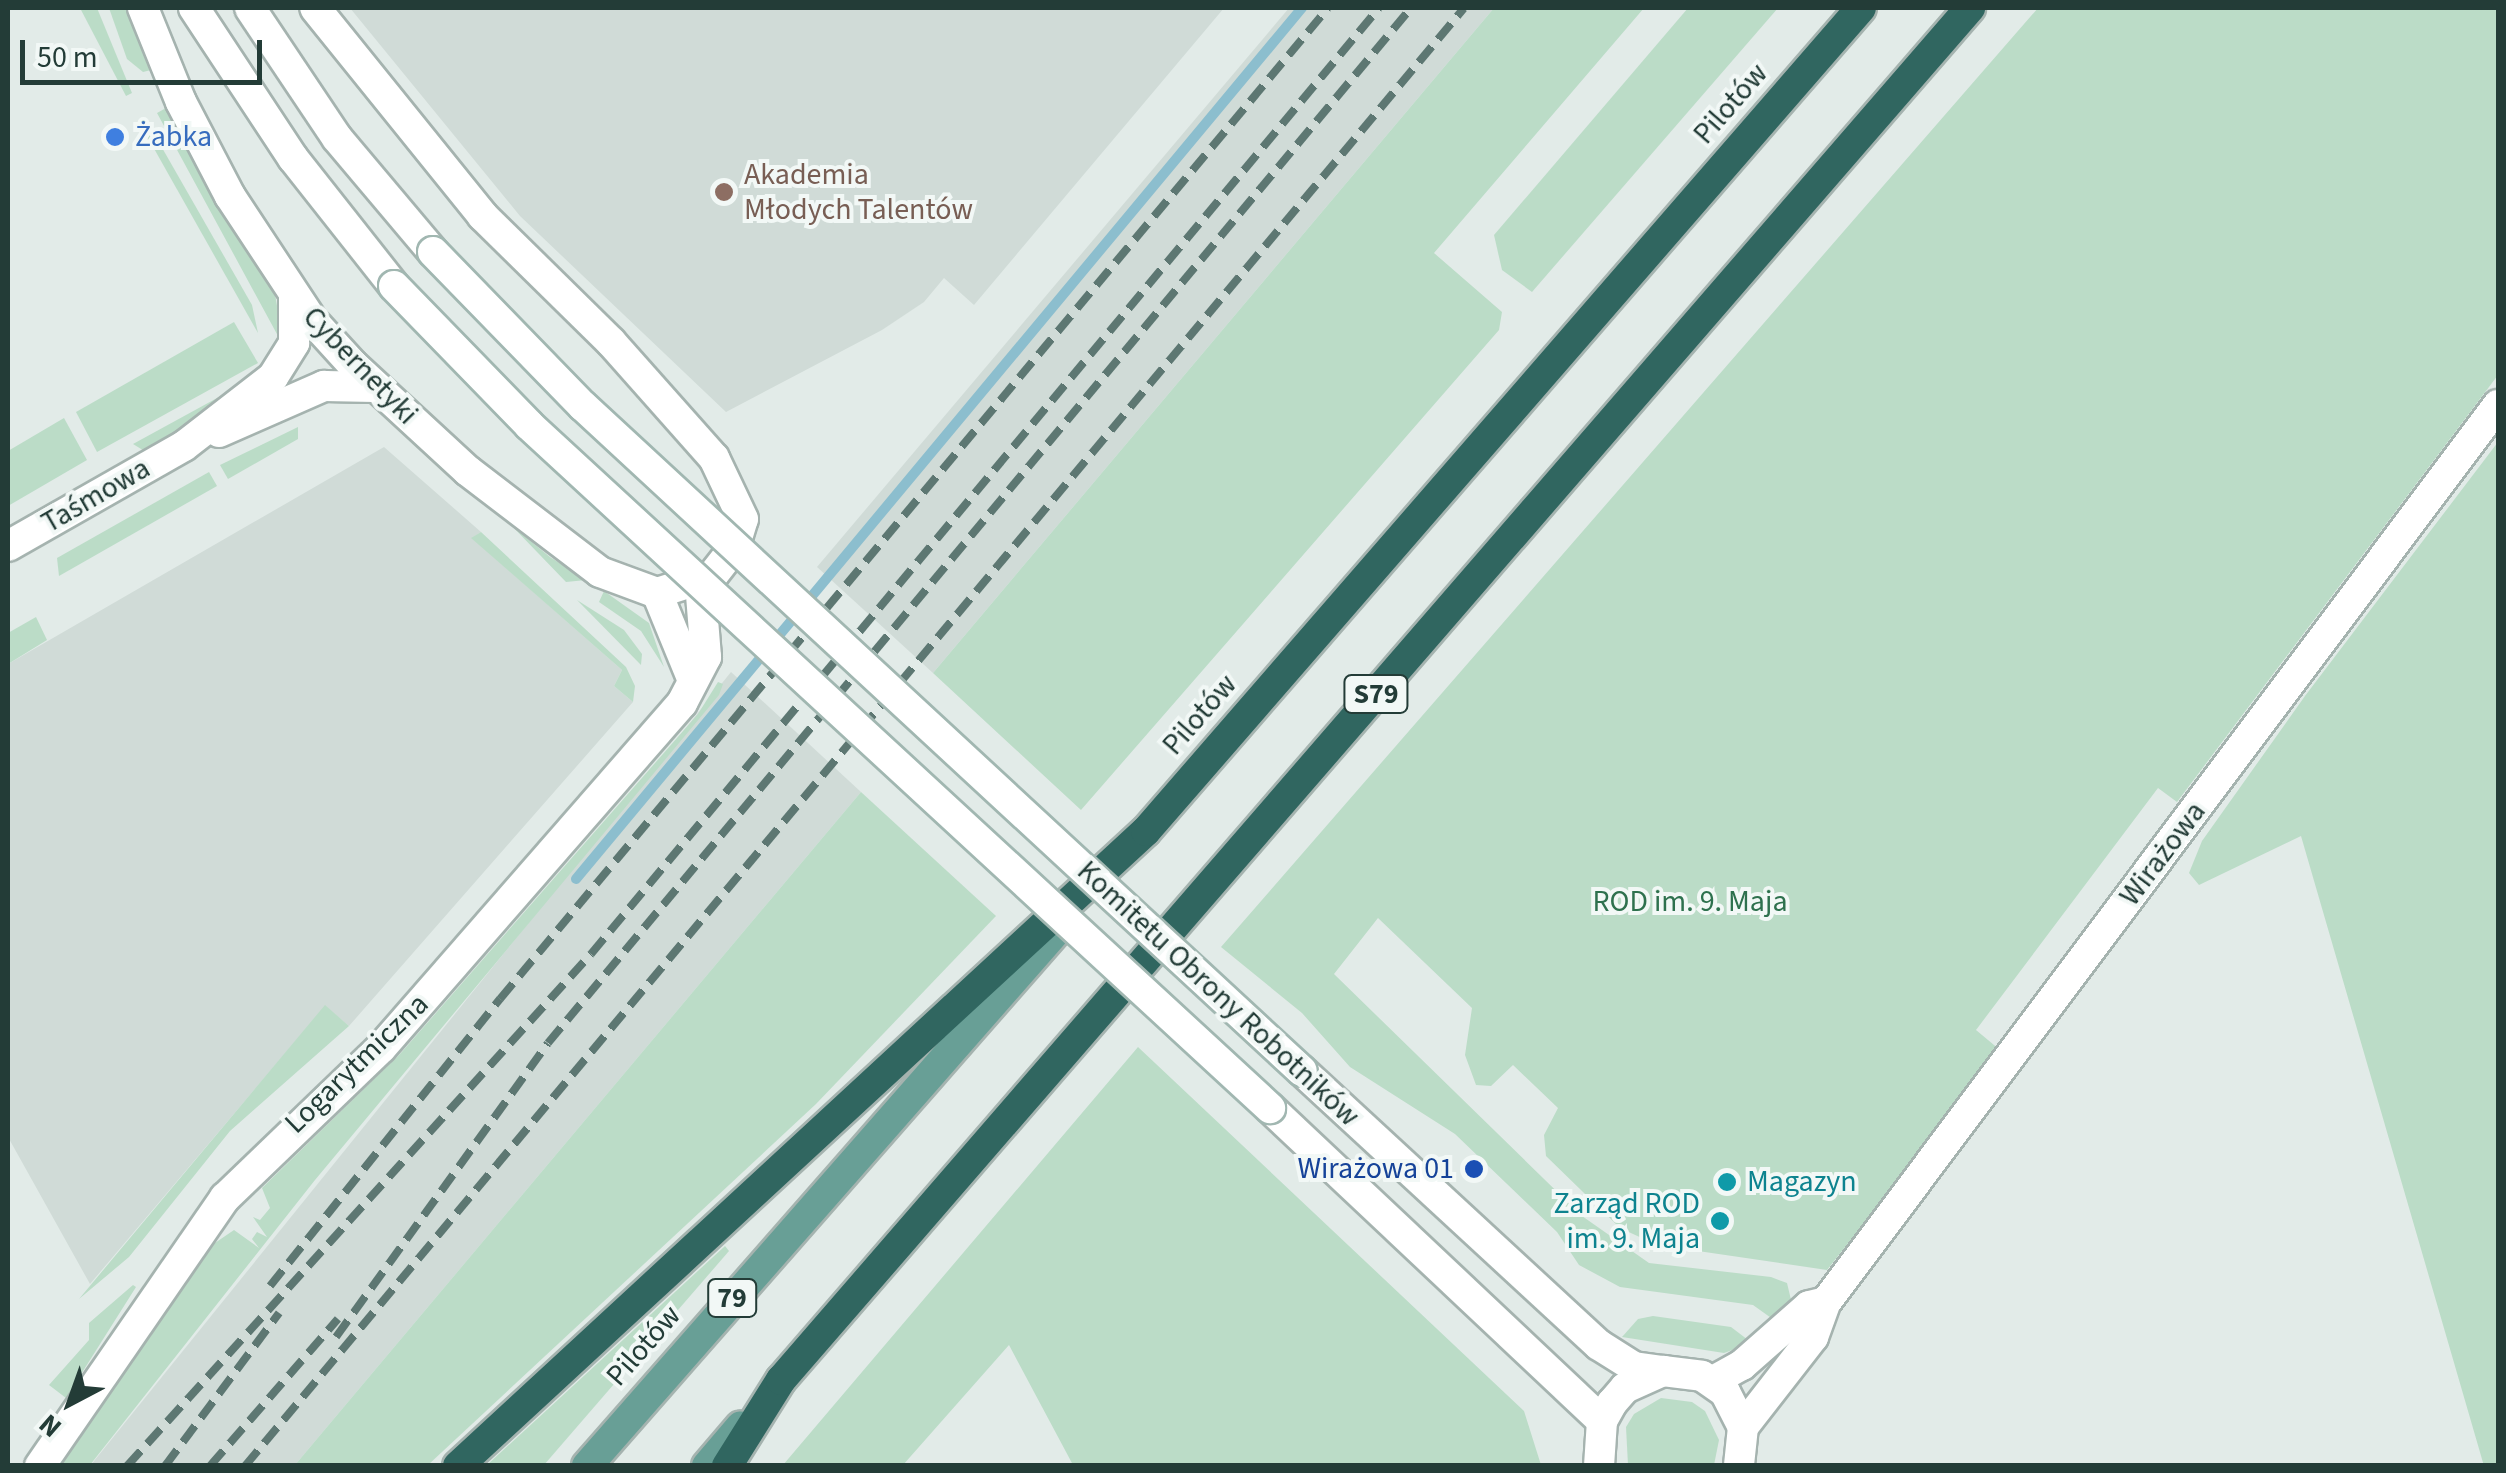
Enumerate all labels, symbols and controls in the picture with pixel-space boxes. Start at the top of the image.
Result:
scale bar [25,20,268,82]
text: 50 m [37,36,98,79]
street label: Pilotów [1686,56,1776,152]
place label: Żabka [135,119,212,155]
marker: Żabka [104,126,126,148]
place label: Akademia Młodych Talentów [744,157,973,228]
marker: Akademia Młodych Talentów [713,181,735,203]
street label: Cybernetyki [295,300,425,432]
street label: Taśmowa [35,451,157,541]
street label: Pilotów [1155,667,1245,763]
road number: S79 [1341,671,1411,717]
street label: Wirażowa [2112,795,2214,913]
street label: Komitetu Obrony Robotników [1069,854,1367,1134]
park label: ROD im. 9. Maja [1593,884,1787,920]
street label: Logarytmiczna [278,987,436,1141]
place label: Wirażowa 01 [1297,1151,1454,1187]
marker: Wirażowa 01 [1463,1158,1485,1180]
place label: Magazyn [1747,1164,1857,1200]
marker: Magazyn [1716,1171,1738,1193]
place label: Zarząd ROD im. 9. Maja [1554,1186,1700,1256]
marker: Zarząd ROD im. 9. Maja [1709,1210,1731,1232]
road number: 79 [707,1275,757,1321]
street label: Pilotów [599,1298,689,1394]
north arrow [20,1353,120,1453]
text: N [30,1404,70,1447]

